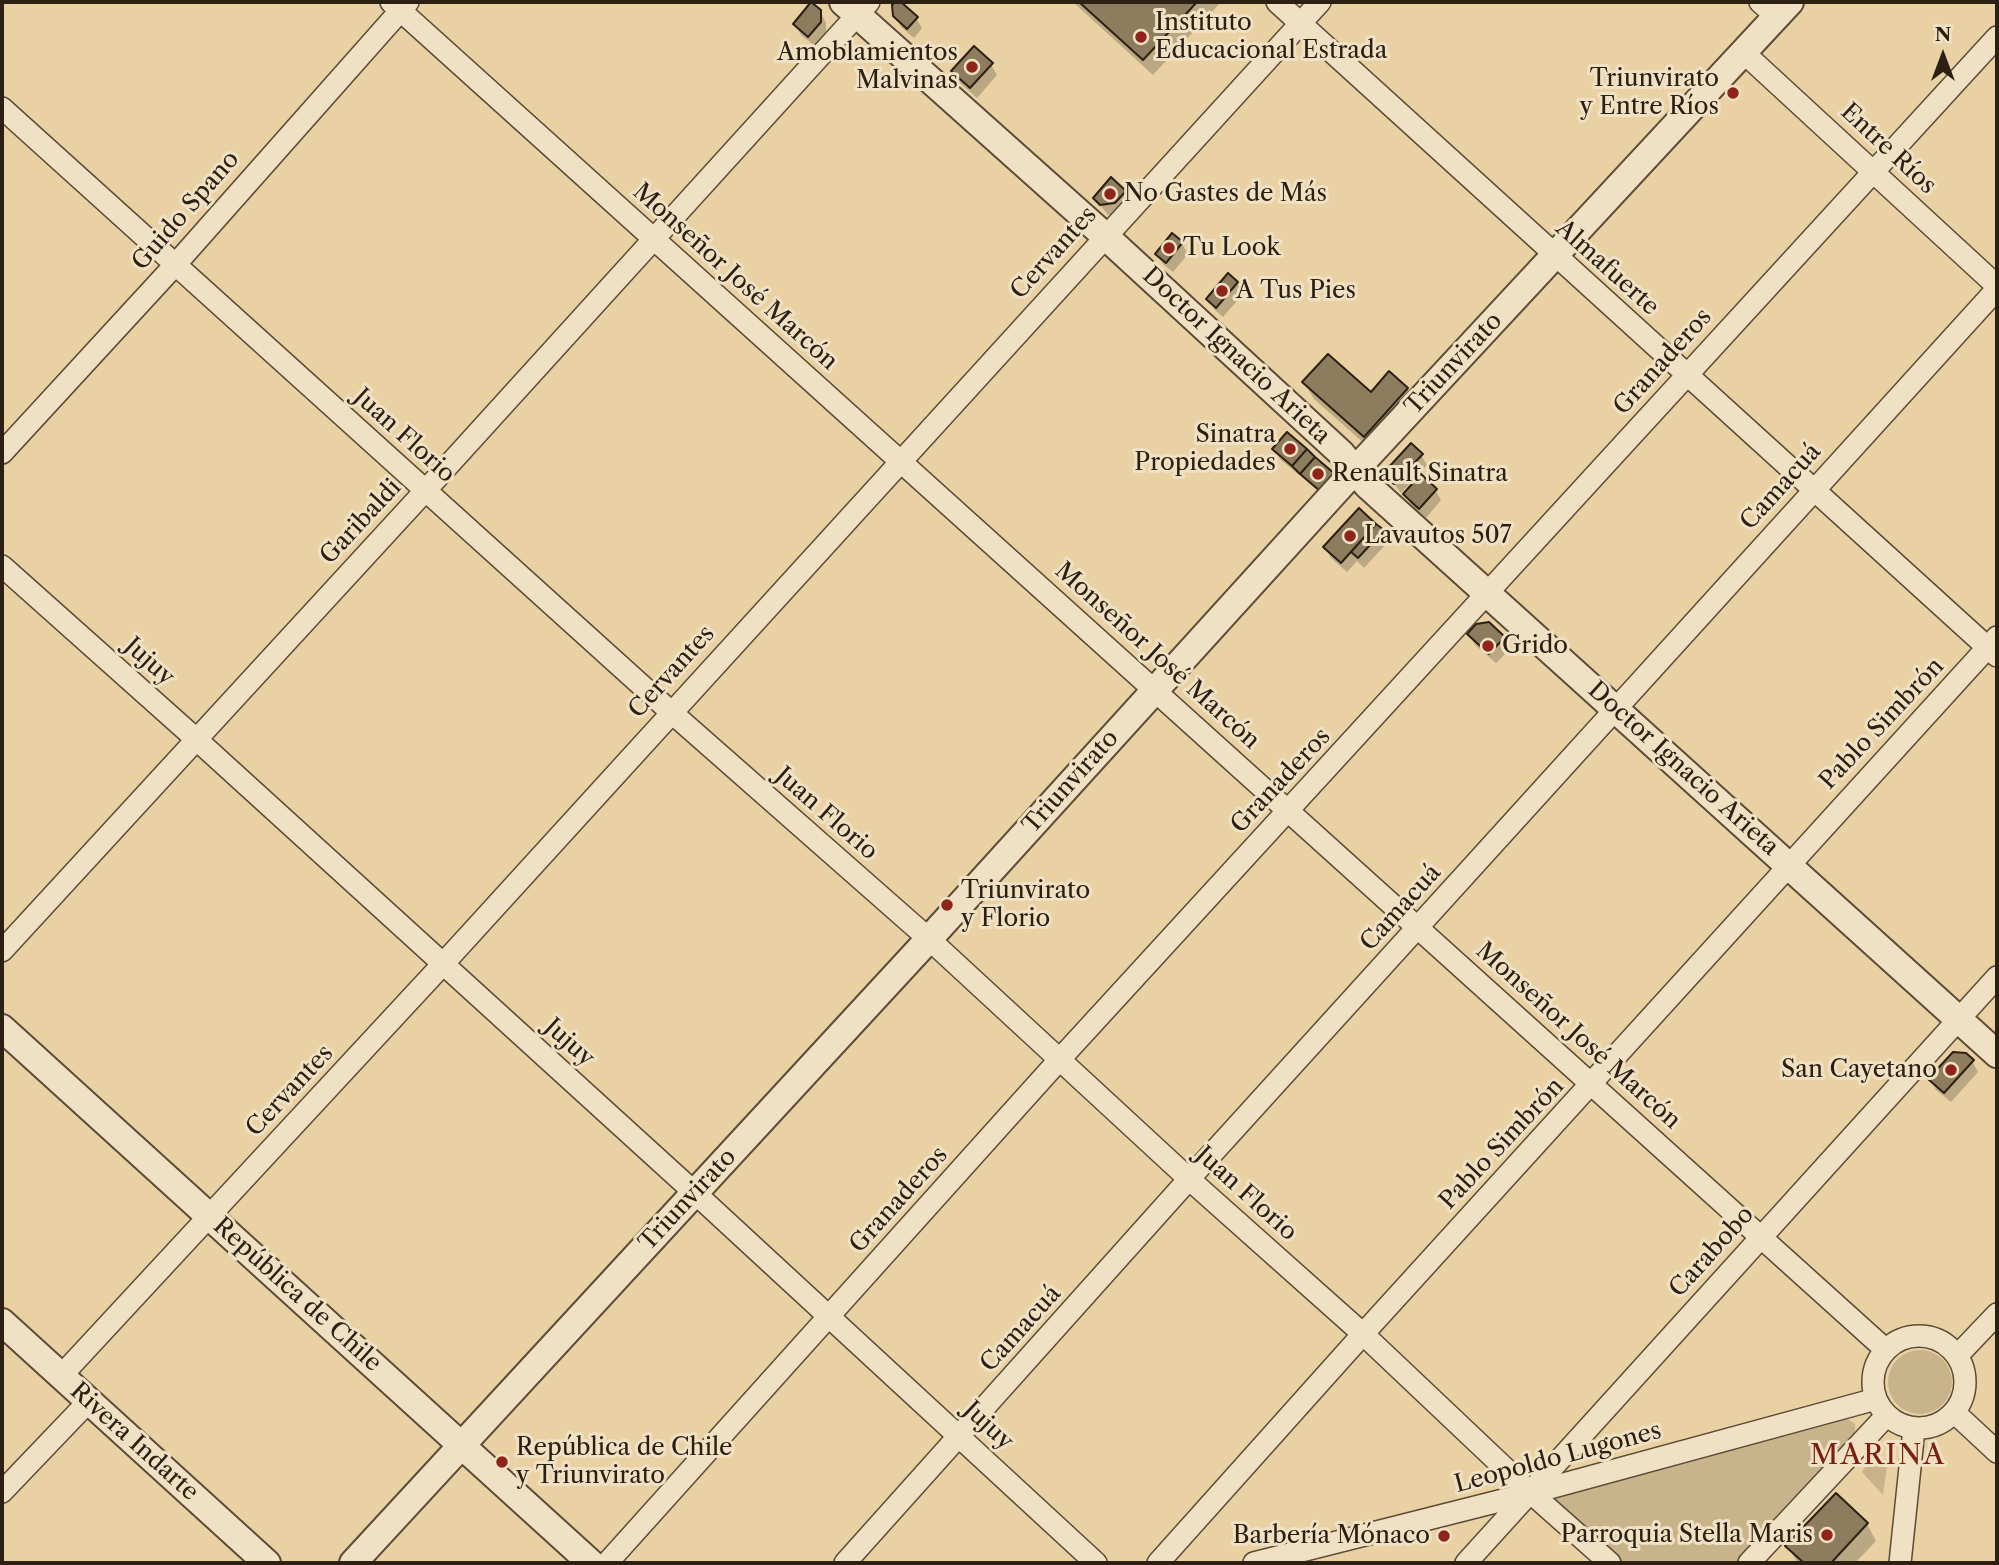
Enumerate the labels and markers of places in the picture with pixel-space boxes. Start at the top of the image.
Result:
place label: Instituto Educacional Estrada [1155,9,1387,65]
marker: Instituto Educacional Estrada [1133,29,1149,45]
place label: Amoblamientos Malvinas [777,39,958,95]
marker: Amoblamientos Malvinas [964,59,980,75]
place label: Triunvirato y Entre Ríos [1580,65,1719,121]
marker: Triunvirato y Entre Ríos [1725,85,1741,101]
place label: No Gastes de Más [1124,180,1327,208]
marker: No Gastes de Más [1102,186,1118,202]
place label: Tu Look [1183,234,1280,262]
marker: Tu Look [1161,240,1177,256]
place label: A Tus Pies [1236,277,1356,305]
marker: A Tus Pies [1214,283,1230,299]
place label: Sinatra Propiedades [1134,421,1276,477]
marker: Sinatra Propiedades [1282,441,1298,457]
place label: Renault Sinatra [1332,460,1508,488]
marker: Renault Sinatra [1310,466,1326,482]
place label: Lavautos 507 [1364,522,1512,550]
marker: Lavautos 507 [1342,528,1358,544]
place label: Grido [1502,632,1568,660]
marker: Grido [1480,638,1496,654]
place label: Triunvirato y Florio [961,877,1090,933]
marker: Triunvirato y Florio [939,897,955,913]
place label: San Cayetano [1781,1056,1937,1084]
marker: San Cayetano [1943,1062,1959,1078]
place label: República de Chile y Triunvirato [516,1434,733,1490]
marker: República de Chile y Triunvirato [494,1454,510,1470]
place label: Parroquia Stella Maris [1560,1521,1813,1549]
place label: Barbería Mónaco [1233,1522,1430,1550]
marker: Parroquia Stella Maris [1819,1527,1835,1543]
marker: Barbería Mónaco [1436,1528,1452,1544]

